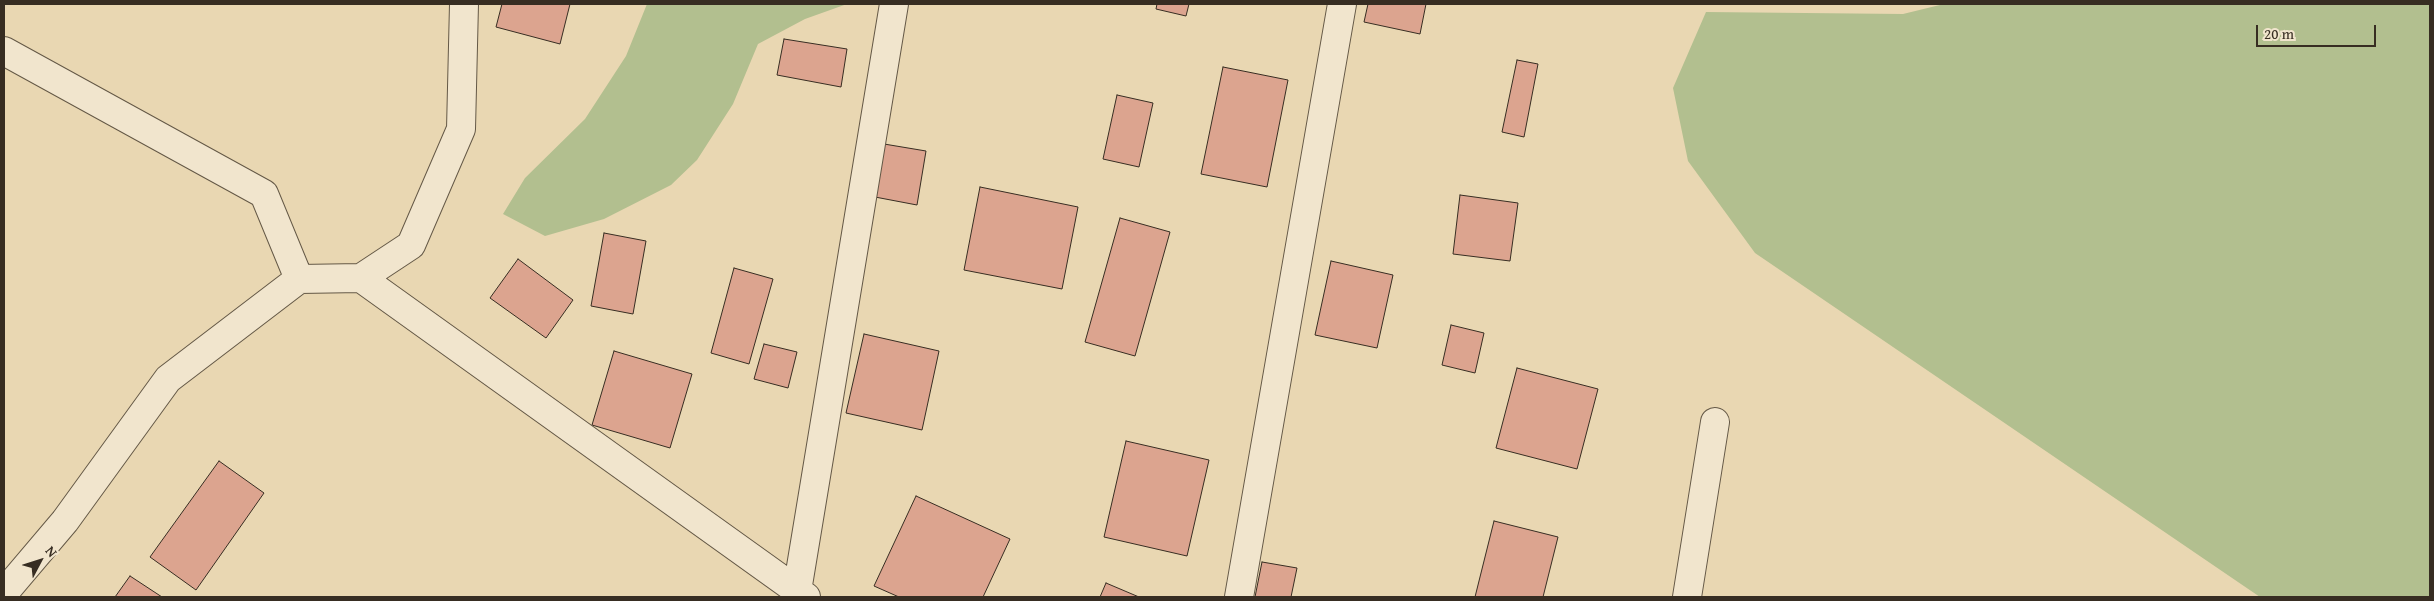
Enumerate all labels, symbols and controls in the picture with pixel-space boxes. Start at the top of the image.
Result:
scale bar [2259,15,2379,47]
text: 20 m [2264,23,2294,44]
north arrow [15,536,65,586]
text: N [41,541,62,561]

